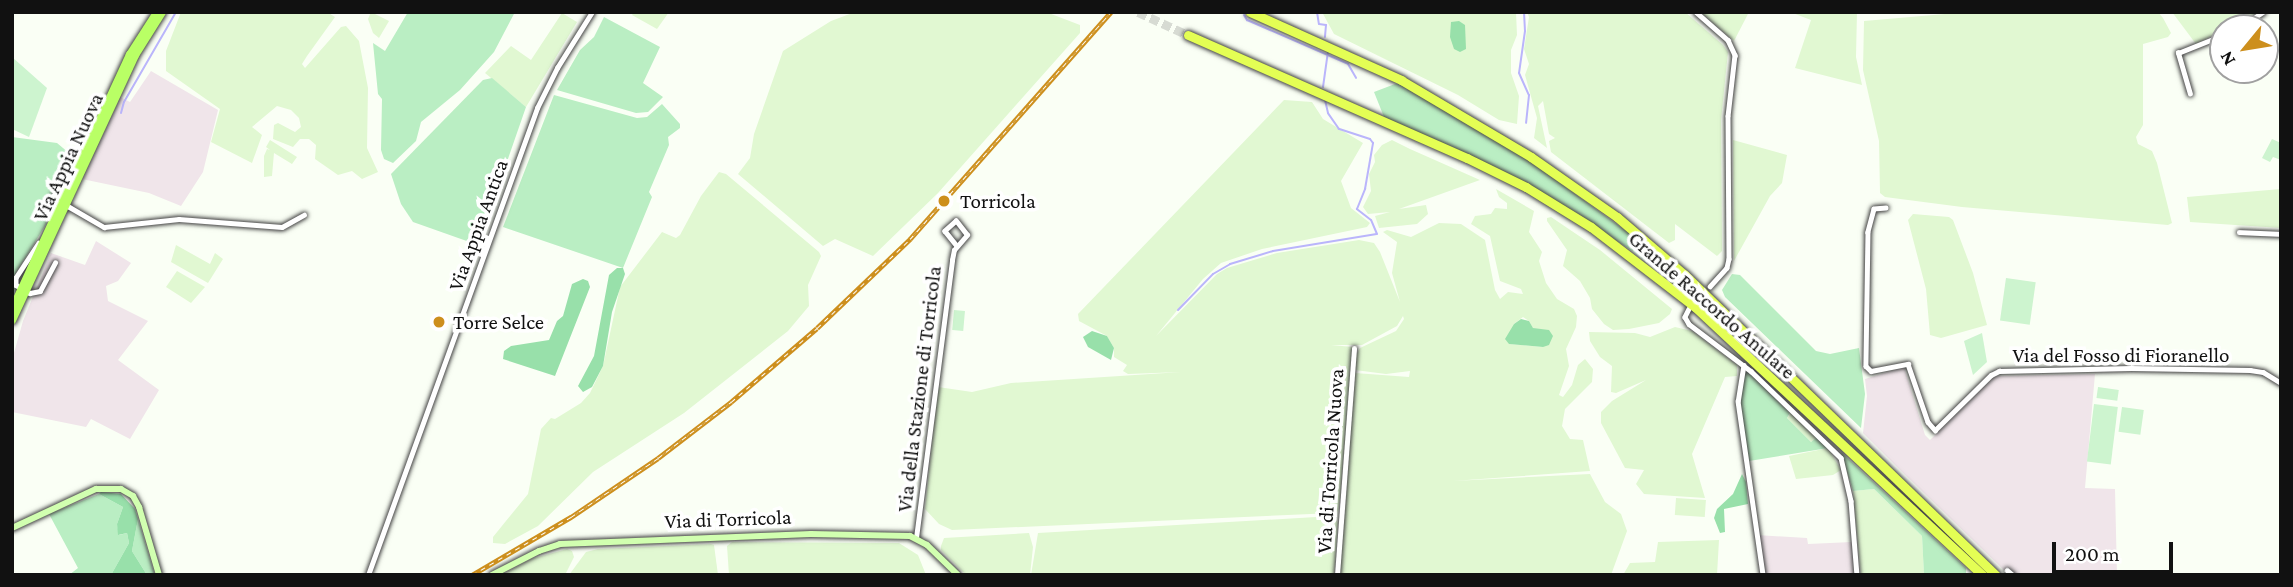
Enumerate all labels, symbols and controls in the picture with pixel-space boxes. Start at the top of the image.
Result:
north arrow [2209,14,2279,84]
text: N [2215,48,2239,70]
street label: Via Appia Nuova [27,89,109,225]
street label: Via Appia Antica [443,156,513,294]
place label: Torricola [960,188,1036,214]
marker: Torricola [934,191,954,211]
street label: Grande Raccordo Anulare [1623,226,1801,384]
street label: Via della Stazione di Torricola [891,265,947,513]
place label: Torre Selce [453,309,544,335]
marker: Torre Selce [431,314,447,330]
street label: Via del Fosso di Fioranello [2012,342,2230,368]
street label: Via di Torricola Nuova [1311,368,1349,554]
street label: Via di Torricola [664,504,792,534]
scale bar [2055,528,2176,572]
text: 200 m [2065,542,2120,566]

